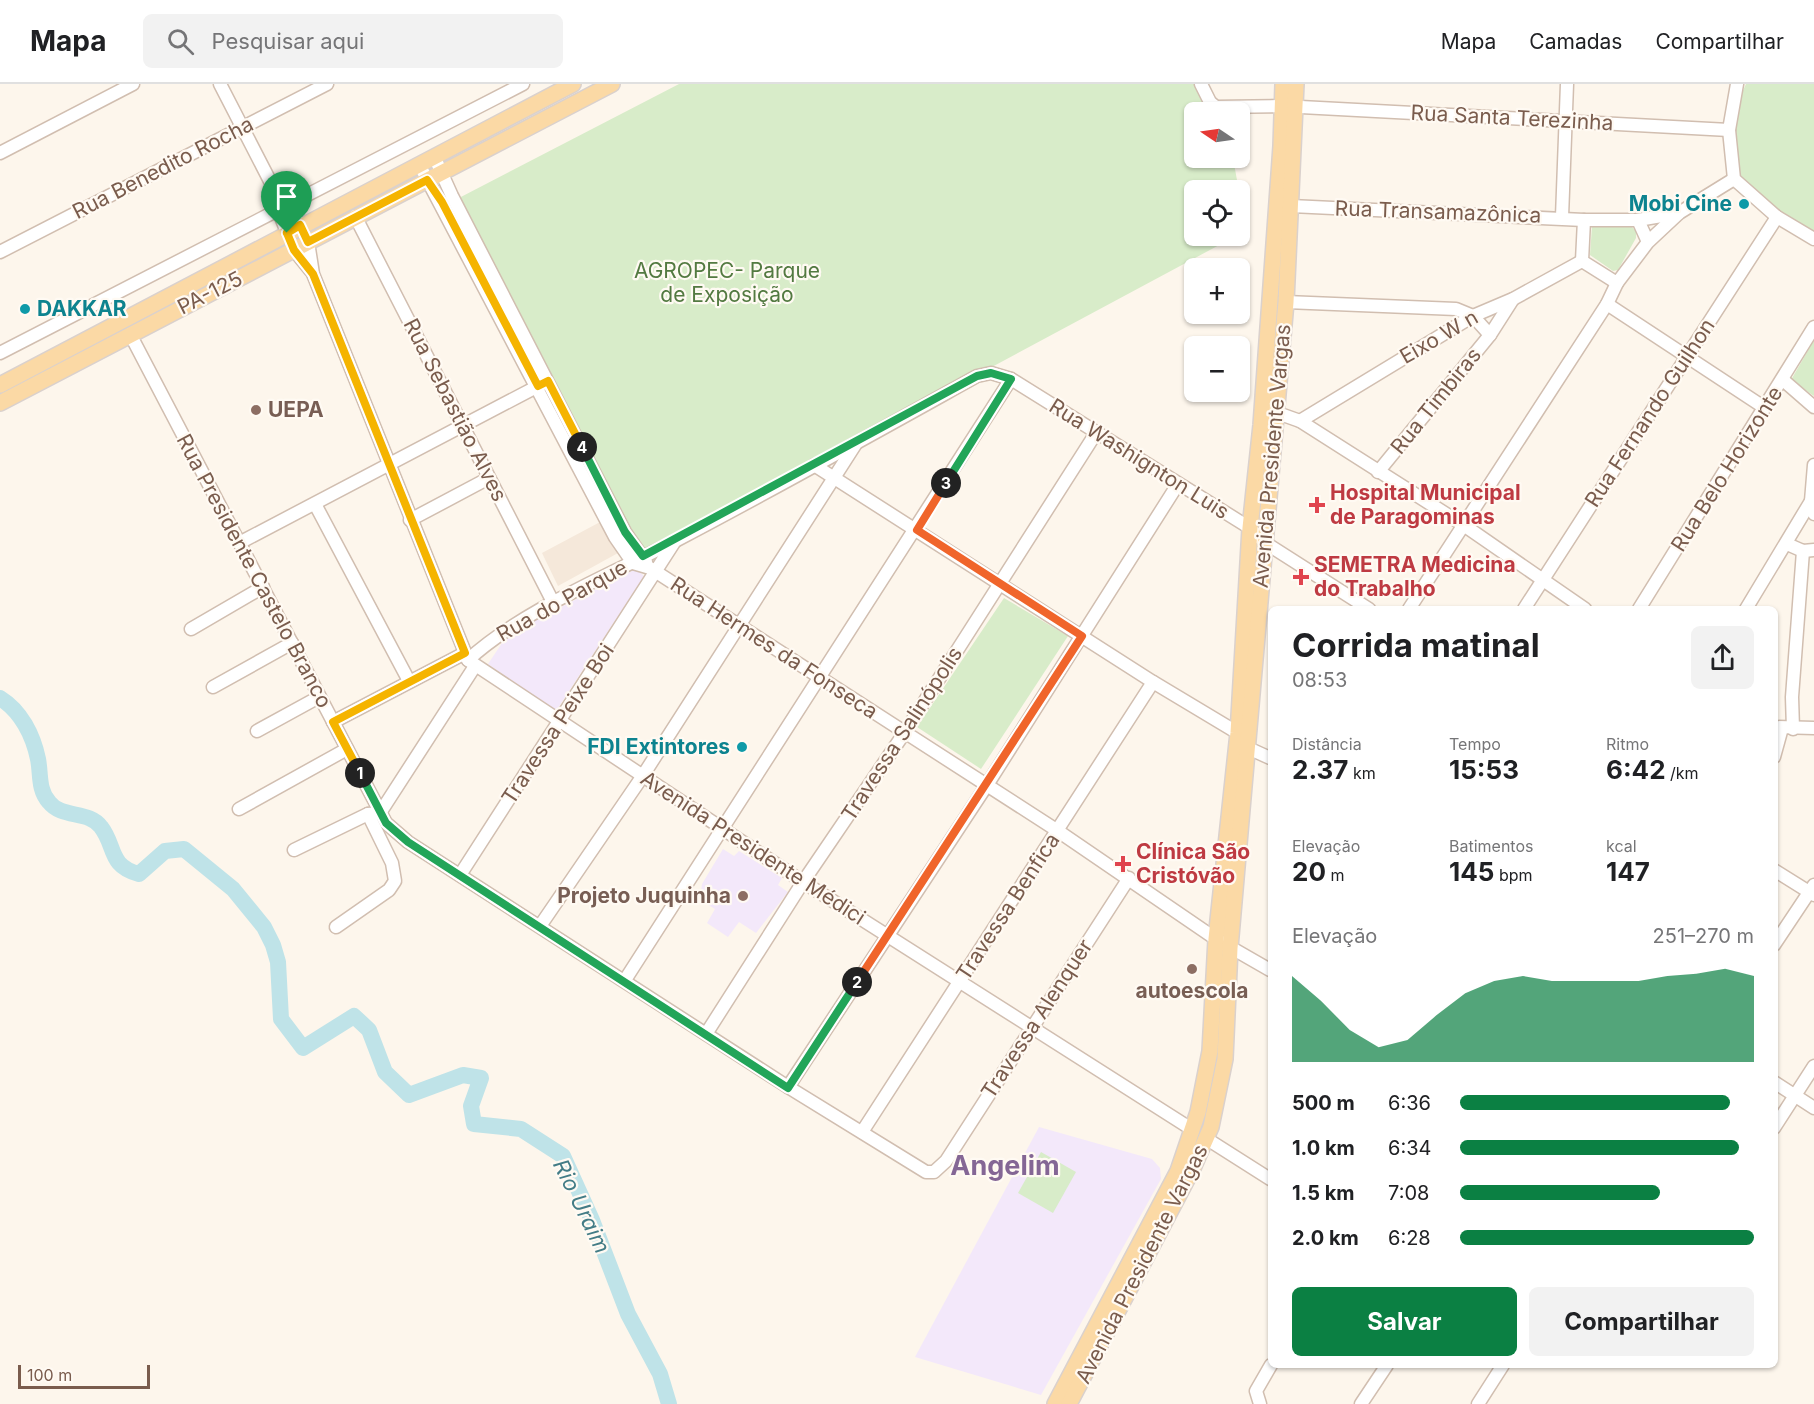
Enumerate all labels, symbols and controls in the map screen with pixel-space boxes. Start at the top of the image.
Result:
search box [143,14,563,68]
text: Mapa [30,24,107,58]
icon: search [164,25,197,58]
text: Pesquisar aqui [212,28,364,54]
text: Mapa [1441,29,1496,54]
text: Camadas [1529,29,1622,54]
text: Compartilhar [1655,29,1784,54]
street label: Rua Santa Terezinha [1410,100,1614,135]
north arrow [1184,102,1250,168]
map controls [1184,102,1250,402]
street label: Rua Benedito Rocha [68,111,257,224]
pin [261,171,312,233]
icon: arrive [270,180,303,213]
button: locate [1184,180,1250,246]
place label: Mobi Cine [1629,191,1732,216]
street label: Rua Transamazônica [1334,195,1542,228]
marker: Mobi Cine [1737,197,1751,211]
park label: AGROPEC- Parque de Exposição [634,258,820,307]
button: + [1184,258,1250,324]
street label: PA-125 [173,266,246,319]
place label: DAKKAR [37,296,127,321]
marker: DAKKAR [18,302,32,316]
street label: Eixo W n [1395,304,1482,369]
street label: Rua Sebastião Alves [398,314,512,505]
street label: Rua Fernando Guilhon [1579,314,1720,512]
street label: Avenida Presidente Vargas [1248,323,1296,589]
button: − [1184,336,1250,402]
street label: Rua Timbiras [1385,343,1486,459]
street label: Rua Belo Horizonte [1666,382,1787,556]
street label: Rua Washignton Luis [1045,393,1234,524]
place label: UEPA [268,397,324,422]
marker: UEPA [249,403,263,417]
street label: Rua Presidente Castelo Branco [171,430,337,712]
pin: 4 [567,432,597,462]
text: 4 [577,437,587,457]
pin: 3 [931,468,961,498]
text: 3 [941,473,951,493]
place label: Hospital Municipal de Paragominas [1330,480,1521,529]
marker: Hospital Municipal de Paragominas [1308,496,1326,514]
place label: SEMETRA Medicina do Trabalho [1314,552,1516,601]
street label: Rua do Parque [492,554,631,647]
marker: SEMETRA Medicina do Trabalho [1292,568,1310,586]
street label: Rua Hermes da Fonseca [666,571,882,724]
text: Corrida matinal [1292,625,1540,665]
button: share [1691,626,1754,689]
street label: Travessa Peixe Boi [496,639,619,809]
street label: Travessa Salinópolis [836,642,967,825]
text: 08:53 [1292,668,1347,692]
place label: FDI Extintores [587,734,730,759]
text: Distância [1292,734,1362,754]
text: Tempo [1449,734,1501,754]
text: Ritmo [1606,734,1649,754]
marker: FDI Extintores [735,740,749,754]
text: 2.37 [1292,754,1348,785]
text: 15:53 [1449,754,1519,785]
text: 6:42 [1606,754,1666,785]
pin: 1 [345,758,375,788]
text: 1 [357,763,363,783]
text: km [1348,763,1376,783]
text: /km [1666,763,1699,783]
street label: Avenida Presidente Médici [636,766,870,930]
street label: Travessa Benfica [951,828,1064,985]
text: Elevação [1292,836,1360,856]
text: Batimentos [1449,836,1533,856]
text: kcal [1606,836,1637,856]
place label: Clínica São Cristóvão [1136,839,1250,888]
marker: Clínica São Cristóvão [1114,855,1132,873]
text: 20 [1292,856,1326,887]
text: 145 [1449,856,1494,887]
text: 147 [1606,856,1650,887]
text: m [1326,865,1344,885]
text: bpm [1494,865,1533,885]
place label: Projeto Juquinha [557,883,731,908]
marker: Projeto Juquinha [736,889,750,903]
text: Elevação [1292,924,1377,948]
text: 251–270 m [1653,924,1754,948]
street label: Travessa Alenquer [976,934,1097,1103]
marker: autoescola [1185,962,1199,976]
pin: 2 [842,967,872,997]
text: 2 [852,972,862,992]
place label: autoescola [1135,978,1249,1003]
text: 500 m [1292,1091,1355,1115]
text: 6:36 [1388,1091,1431,1115]
text: 1.0 km [1292,1136,1355,1160]
text: 6:34 [1388,1136,1431,1160]
street label: Avenida Presidente Vargas [1070,1140,1213,1387]
district label: Angelim [950,1149,1060,1182]
water label: Rio Uraim [548,1155,616,1257]
text: 1.5 km [1292,1181,1355,1205]
text: 7:08 [1388,1181,1429,1205]
text: 2.0 km [1292,1226,1359,1250]
text: 6:28 [1388,1226,1431,1250]
button: Salvar [1292,1287,1517,1356]
button: Compartilhar [1529,1287,1754,1356]
scale bar [18,1362,150,1390]
text: 100 m [27,1365,72,1385]

